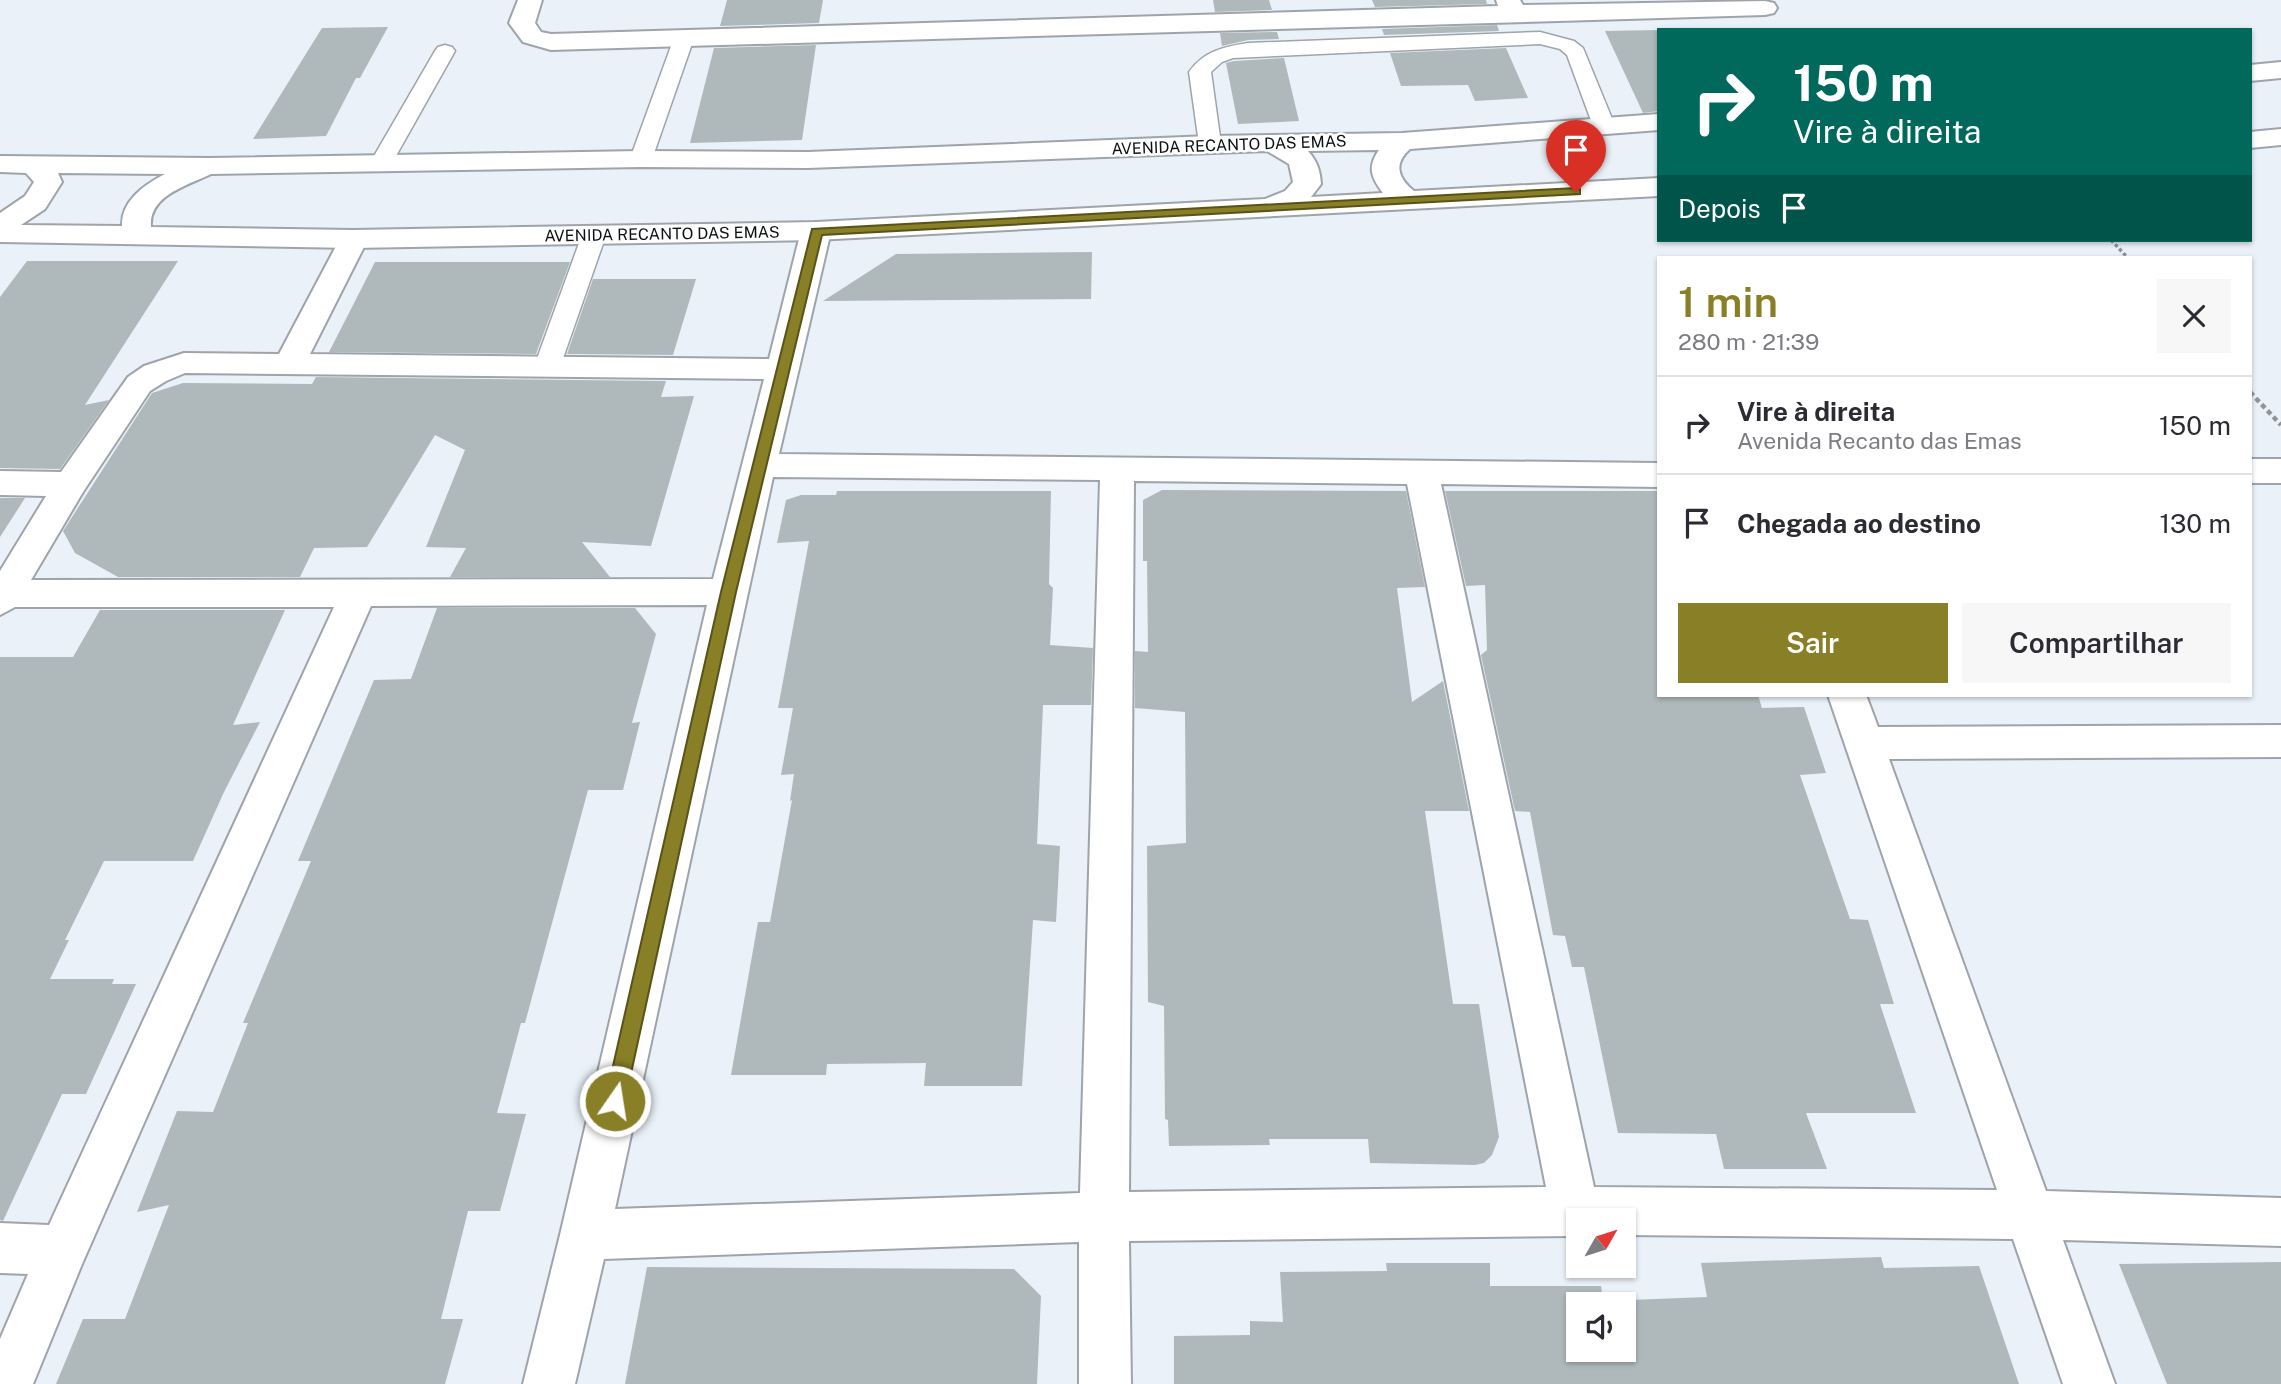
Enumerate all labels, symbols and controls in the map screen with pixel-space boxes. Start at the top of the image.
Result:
text: 150 m [1793,54,1934,112]
icon: right [1678,56,1769,147]
text: Vire à direita [1793,113,1981,150]
pin [1546,120,1606,192]
street label: AVENIDA RECANTO DAS EMAS [1111,131,1347,159]
icon: arrive [1557,131,1595,169]
icon: arrive [1775,189,1813,227]
text: Depois [1678,193,1761,224]
street label: AVENIDA RECANTO DAS EMAS [544,222,780,246]
text: 1 min [1678,277,1778,326]
button: close [2157,279,2231,353]
text: 280 m · 21:39 [1678,328,1819,355]
text: Vire à direita [1737,396,1895,427]
icon: right [1678,406,1716,444]
text: 150 m [2159,410,2231,441]
text: Avenida Recanto das Emas [1737,427,2022,454]
icon: arrive [1678,504,1716,542]
text: Chegada ao destino [1737,508,1981,539]
text: 130 m [2159,508,2231,539]
button: Sair [1678,603,1948,683]
button: Compartilhar [1962,603,2231,683]
position arrow [578,1064,652,1138]
north arrow [1566,1208,1636,1278]
map controls [1566,1208,1636,1362]
button: sound [1566,1292,1636,1362]

